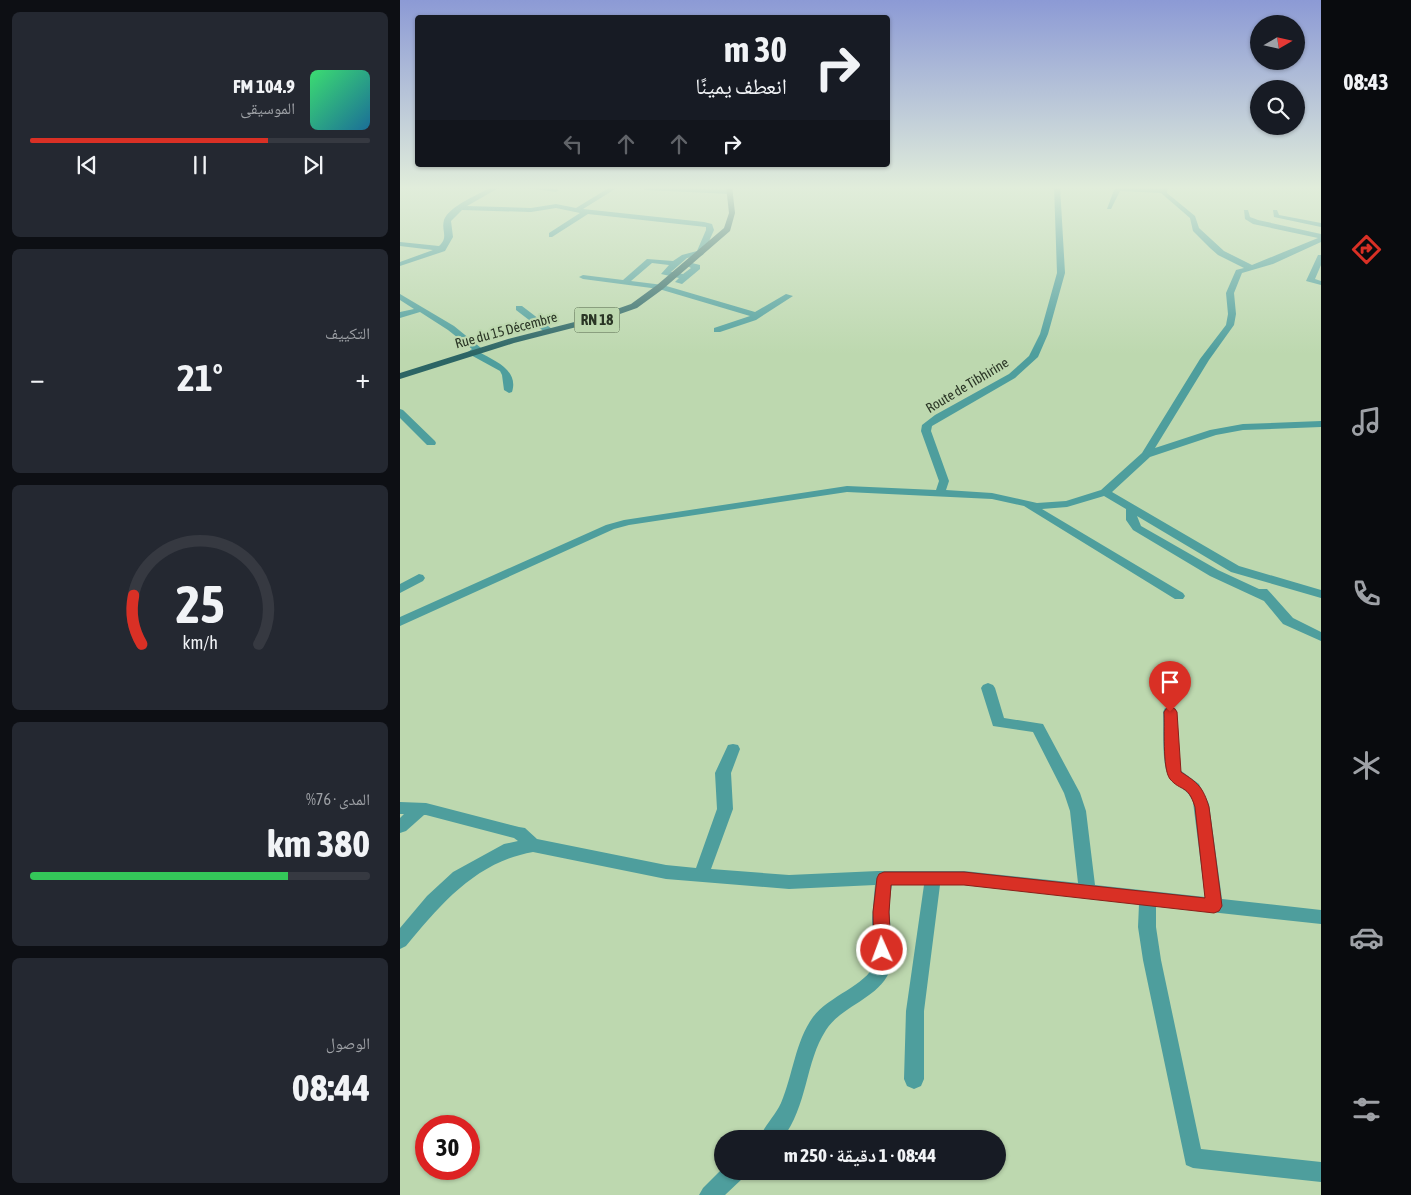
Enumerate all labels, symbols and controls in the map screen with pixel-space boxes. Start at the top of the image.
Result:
north arrow [1250,15,1305,70]
map controls [1250,15,1305,135]
text: 30 m [724,29,787,69]
icon: right [805,35,870,100]
text: 08:43 [1343,69,1389,95]
text: انعطف يمينًا [695,73,787,99]
text: 104.9 FM [233,75,295,97]
button: search [1250,80,1305,135]
text: الموسيقى [240,99,295,117]
icon: left [559,130,587,158]
icon: ahead [612,130,640,158]
icon: ahead [665,130,693,158]
icon: right [718,130,746,158]
icon: previous [73,151,101,179]
icon: pause [186,151,214,179]
icon: next [299,151,327,179]
icon: directions [1349,232,1384,267]
road number: RN 18 [574,308,620,332]
street label: Rue du 15 Décembre [453,309,559,351]
text: التكييف [325,324,370,342]
street label: Route de Tibhirine [923,354,1011,416]
text: 21° [177,356,223,399]
text: − [30,362,45,394]
text: + [355,362,370,394]
icon: music [1349,404,1384,439]
text: 25 [176,574,224,634]
icon: phone [1349,576,1384,611]
text: km/h [182,632,218,653]
pin [1149,661,1191,712]
icon: arrive [1156,668,1184,696]
icon: climate [1349,748,1384,783]
text: المدى · 76% [306,790,370,808]
text: 380 km [267,822,370,865]
icon: car [1349,920,1384,955]
position arrow [855,923,907,975]
text: الوصول [326,1034,370,1052]
text: 08:44 [292,1066,370,1109]
icon: filters [1349,1092,1384,1127]
speed limit sign: 30 [415,1115,480,1180]
text: 08:44 · 1 دقيقة · 250 m [784,1144,936,1166]

